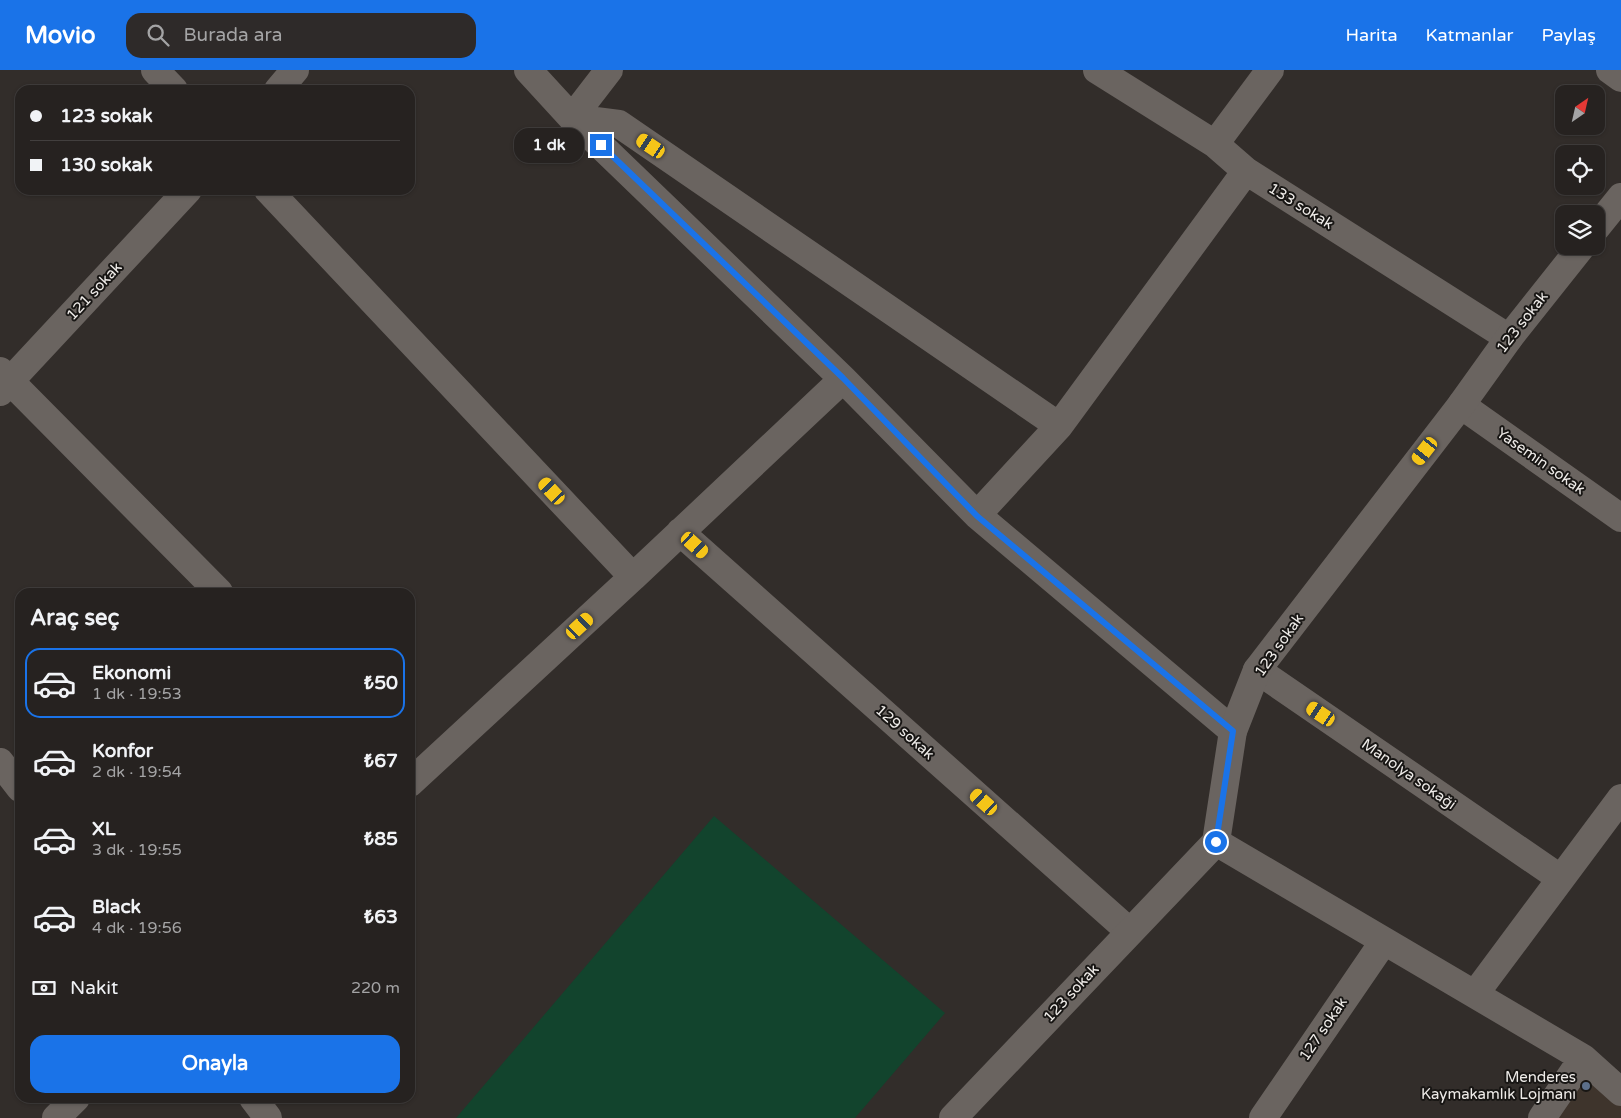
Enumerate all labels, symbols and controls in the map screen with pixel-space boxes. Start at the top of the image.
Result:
search box [126,13,476,58]
text: Movio [25,21,96,50]
icon: search [144,21,172,49]
text: Burada ara [184,24,282,46]
text: Harita [1345,24,1398,46]
text: Katmanlar [1426,24,1514,46]
text: Paylaş [1542,24,1596,46]
north arrow [1555,85,1605,135]
map controls [1555,85,1605,255]
text: 123 sokak [60,105,153,127]
callout: 1 dk [514,128,584,162]
car [634,131,667,161]
route end [590,134,612,156]
text: 1 dk [532,135,566,155]
button: locate [1555,145,1605,195]
text: 130 sokak [60,154,153,176]
street label: 133 sokak [1265,179,1337,233]
button: layers [1555,205,1605,255]
street label: 121 sokak [62,258,126,324]
street label: 123 sokak [1492,288,1552,356]
street label: Yasemin sokak [1493,424,1589,498]
car [1409,435,1440,467]
car [536,475,567,507]
car [678,529,711,561]
text: Araç seç [30,605,119,631]
car [563,610,596,642]
street label: 123 sokak [1251,610,1307,680]
icon: car [32,661,77,706]
text: Ekonomi [92,662,171,684]
text: ₺50 [364,672,398,694]
text: 1 dk · 19:53 [92,684,182,704]
car [1304,699,1337,729]
street label: 129 sokak [872,701,938,763]
street label: Manolya sokaği [1358,735,1460,813]
icon: car [32,739,77,784]
text: Konfor [92,740,153,762]
text: ₺67 [364,750,398,772]
text: 2 dk · 19:54 [92,762,182,782]
car [967,786,1000,818]
icon: car [32,817,77,862]
text: XL [92,818,116,840]
text: ₺85 [364,828,398,850]
route start [1205,831,1227,853]
text: 3 dk · 19:55 [92,840,182,860]
icon: car [32,895,77,940]
text: Black [92,896,141,918]
text: ₺63 [364,906,398,928]
text: 4 dk · 19:56 [92,918,182,938]
street label: 123 sokak [1039,960,1103,1026]
icon: cash [30,974,58,1002]
text: Nakit [70,977,118,999]
text: 220 m [351,978,400,998]
street label: 127 sokak [1295,994,1351,1064]
button: Onayla [30,1035,400,1093]
place label: Menderes Kaymakamlık Lojmanı [1421,1068,1576,1103]
marker: Menderes Kaymakamlık Lojmanı [1580,1080,1592,1092]

